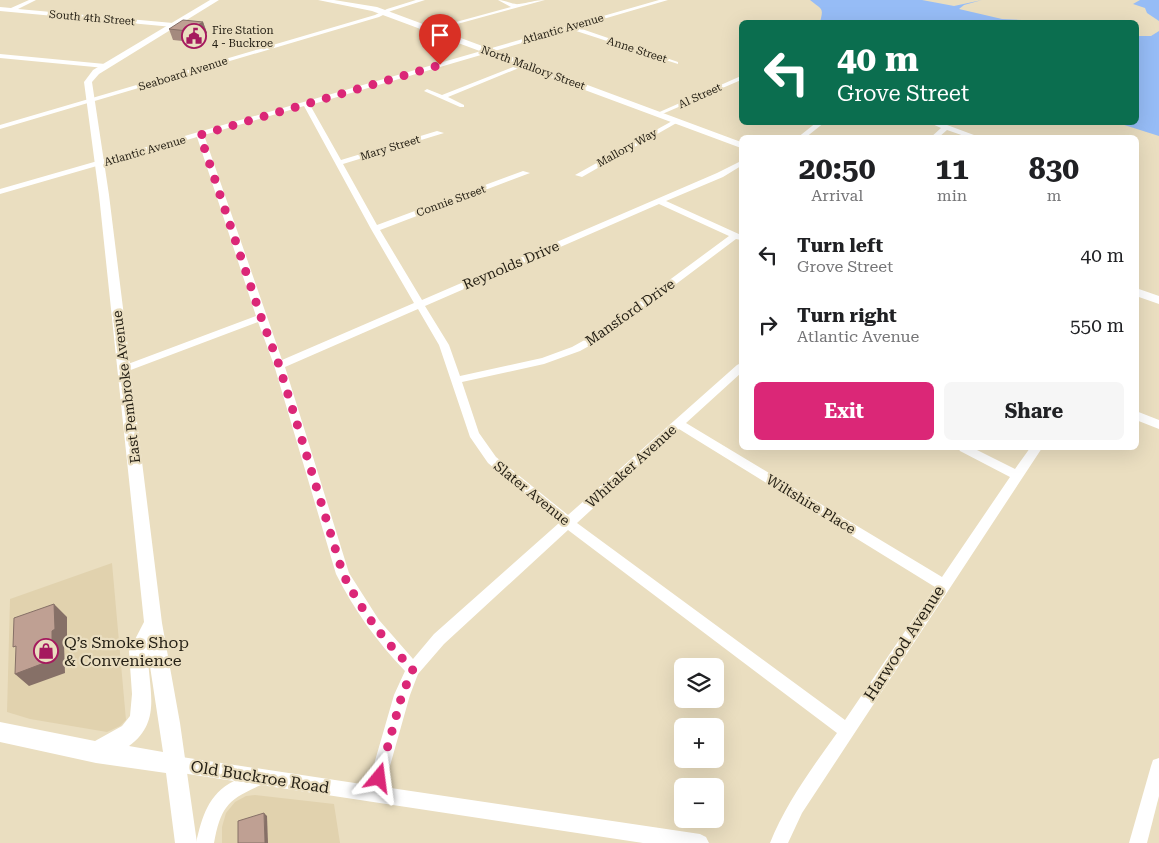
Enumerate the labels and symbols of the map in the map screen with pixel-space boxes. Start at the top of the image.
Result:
street label: South 4th Street [48,8,136,28]
street label: Atlantic Avenue [521,11,605,47]
pin [419,14,461,65]
public building icon: Fire Station 4 - Buckroe [181,23,207,49]
place label: Fire Station 4 - Buckroe [212,24,274,50]
street label: Anne Street [605,34,669,66]
street label: North Mallory Street [479,43,587,93]
street label: Seaboard Avenue [137,54,229,94]
street label: Al Street [677,81,723,111]
street label: Mallory Way [595,126,660,170]
street label: Atlantic Avenue [103,133,187,169]
street label: Mary Street [358,133,422,163]
street label: Connie Street [415,182,487,220]
street label: Reynolds Drive [460,237,562,292]
street label: Mansford Drive [582,275,678,349]
street label: East Pembroke Avenue [109,309,143,464]
street label: Whitaker Avenue [582,421,680,511]
street label: Slater Avenue [491,458,573,529]
street label: Wiltshire Place [763,471,859,537]
street label: Harwood Avenue [860,582,948,704]
place label: Q’s Smoke Shop & Convenience [64,633,189,670]
shop icon: Q’s Smoke Shop & Convenience [33,638,59,664]
position arrow [352,751,404,803]
street label: Old Buckroe Road [189,757,331,797]

